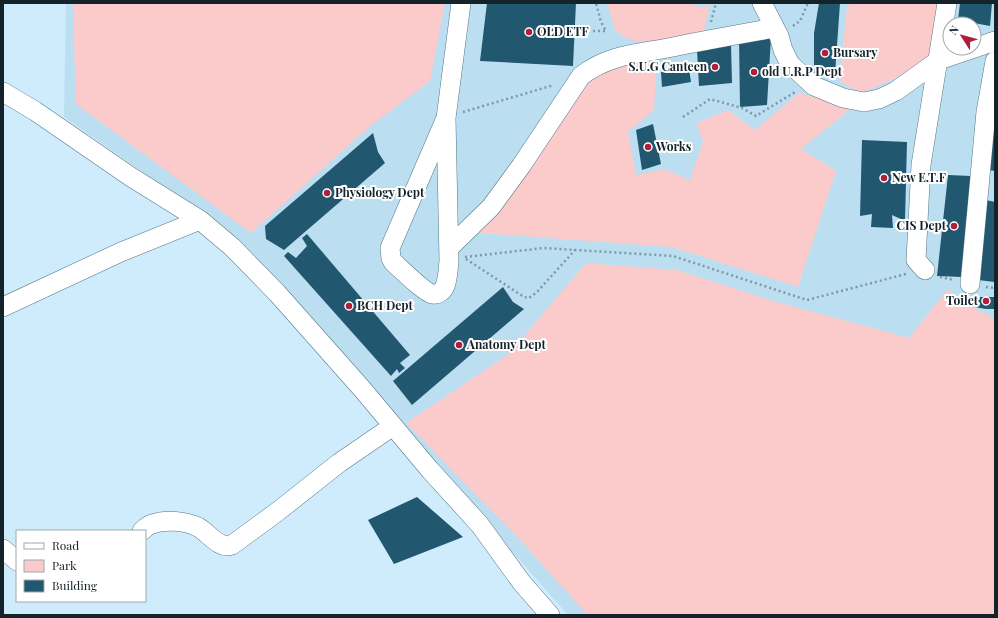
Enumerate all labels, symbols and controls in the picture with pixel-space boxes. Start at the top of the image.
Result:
north arrow [942,16,982,56]
text: N [945,22,962,37]
place label: OLD ETF [537,23,589,39]
marker: OLD ETF [524,27,534,37]
place label: Bursary [833,44,878,60]
marker: Bursary [820,48,830,58]
place label: S.U.G Canteen [629,58,708,74]
marker: S.U.G Canteen [710,62,720,72]
place label: old U.R.P Dept [762,63,843,79]
marker: old U.R.P Dept [749,67,759,77]
place label: Works [655,138,692,154]
marker: Works [643,142,653,152]
place label: New E.T.F [892,169,946,185]
marker: New E.T.F [879,173,889,183]
place label: Physiology Dept [335,184,425,200]
marker: Physiology Dept [322,188,332,198]
place label: CIS Dept [896,217,947,233]
marker: CIS Dept [949,221,959,231]
place label: Toilet [946,292,979,308]
marker: Toilet [981,296,991,306]
place label: BCH Dept [357,297,413,313]
marker: BCH Dept [344,301,354,311]
place label: Anatomy Dept [466,336,547,352]
marker: Anatomy Dept [454,340,464,350]
legend [16,530,146,602]
text: Road [52,537,79,553]
text: Park [52,557,77,573]
text: Building [52,577,98,593]

